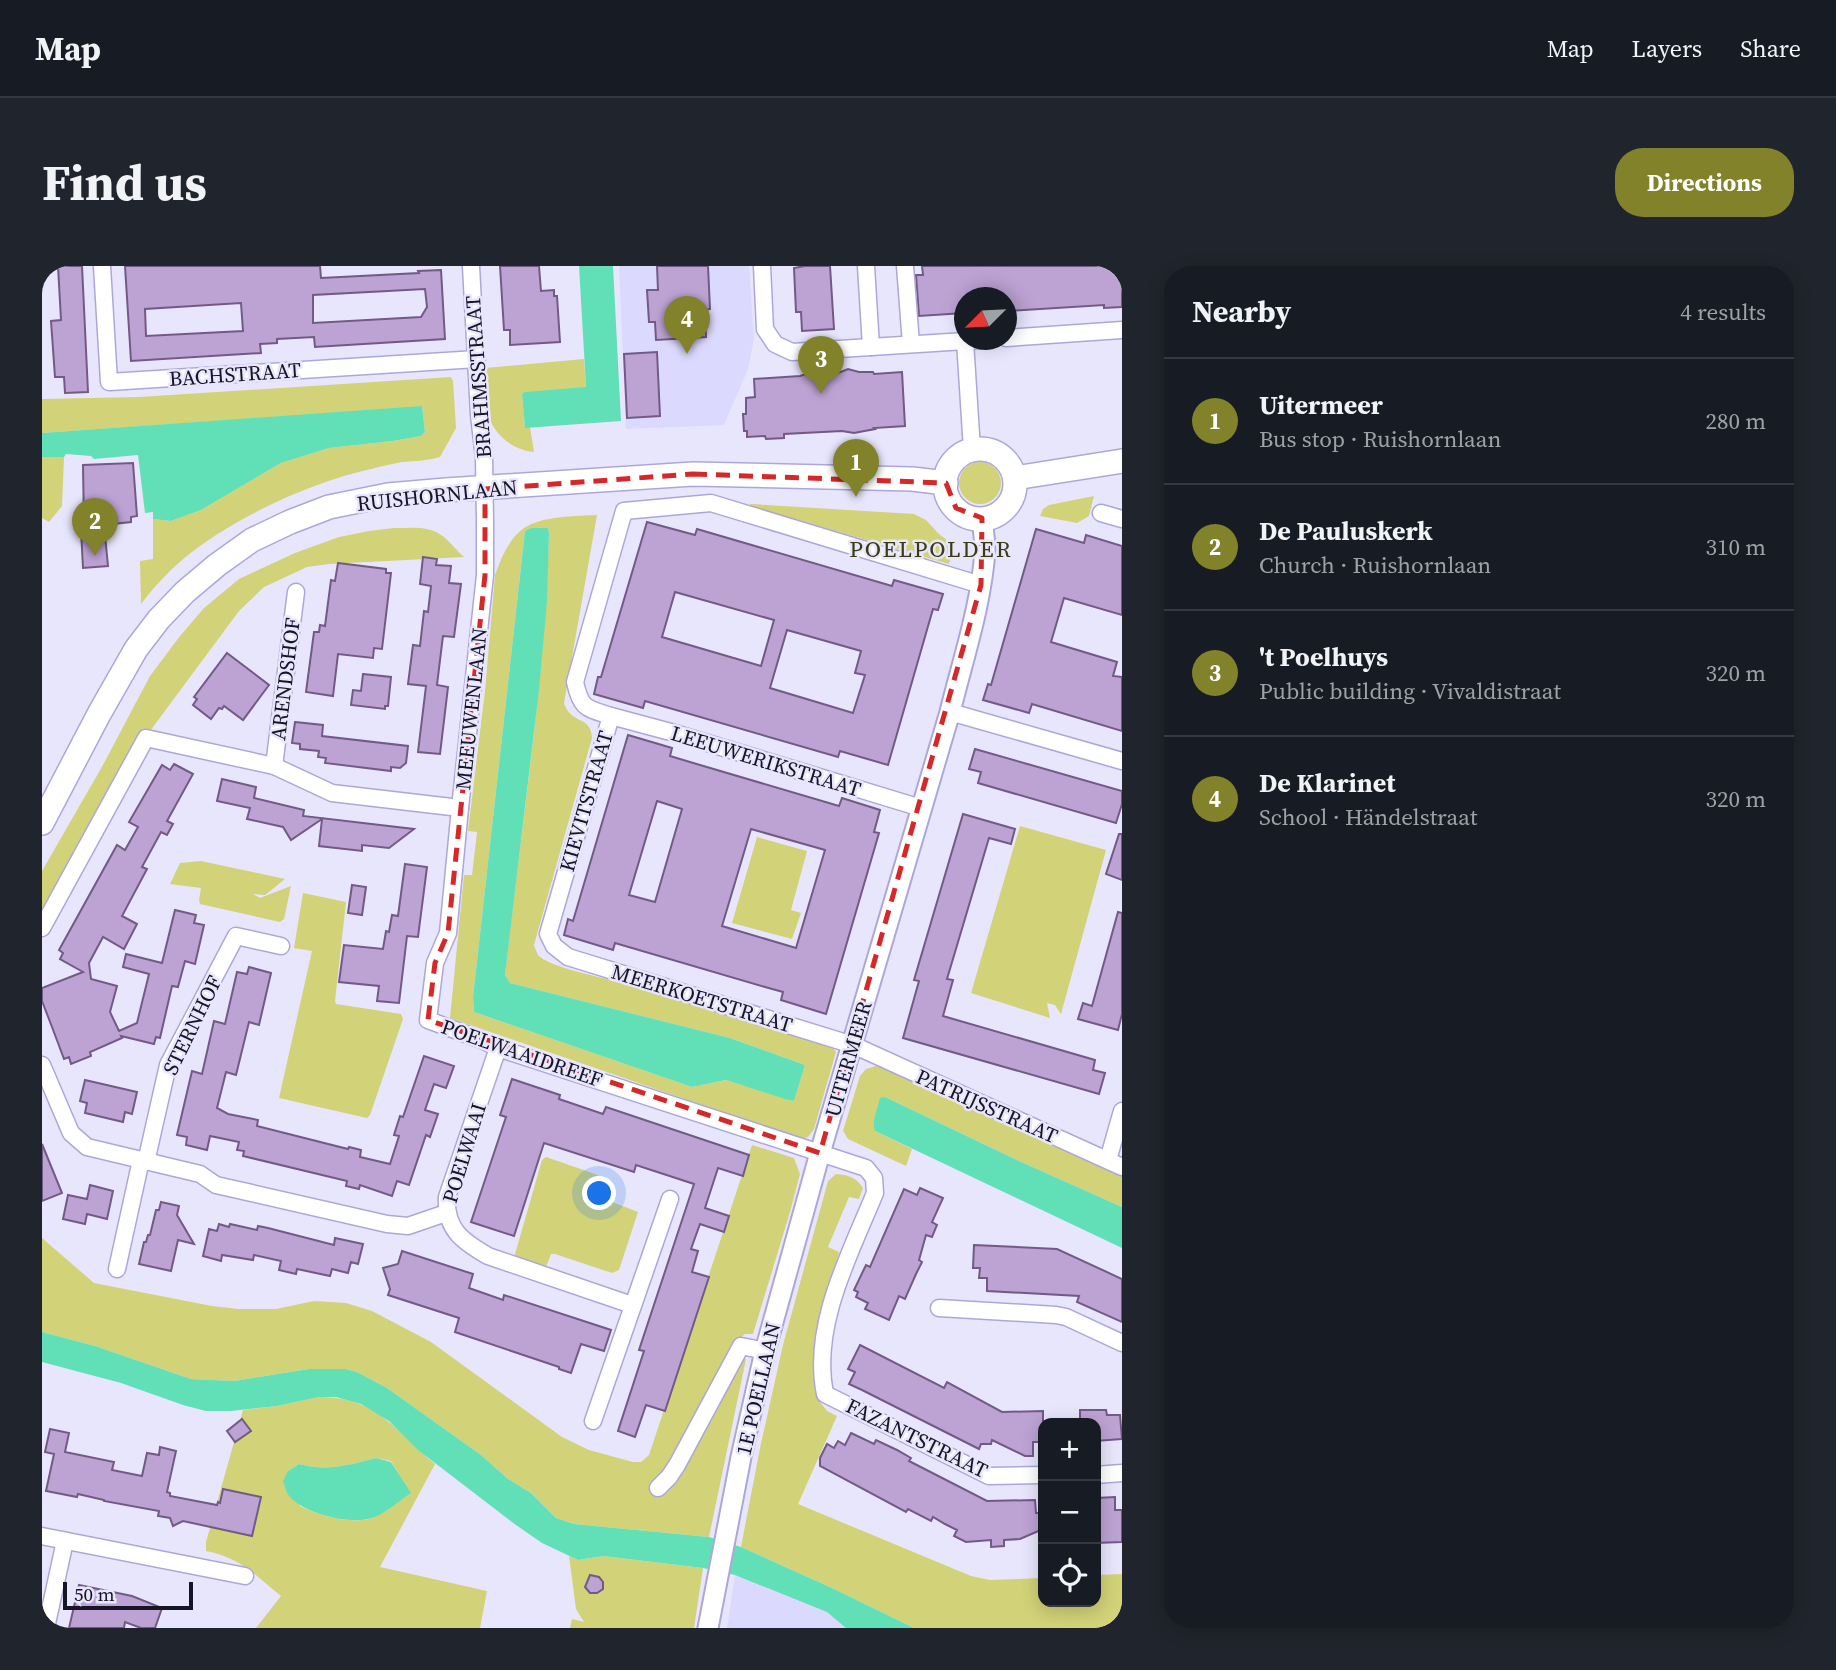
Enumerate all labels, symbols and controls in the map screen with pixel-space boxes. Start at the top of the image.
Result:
text: Map [35,26,101,71]
text: Map [1547,32,1594,65]
text: Layers [1632,32,1702,65]
text: Share [1740,32,1801,65]
button: Directions [1615,148,1794,217]
text: Find us [42,149,207,216]
north arrow [954,287,1017,350]
text: Nearby [1192,291,1291,332]
street label: BRAHMSSTRAAT [458,294,498,459]
pin: 4 [664,296,710,354]
text: 4 results [1680,296,1766,328]
pin: 3 [798,336,844,394]
street label: BACHSTRAAT [168,355,302,393]
text: Uitermeer [1259,387,1383,423]
text: 1 [1209,405,1221,437]
text: 280 m [1705,405,1766,437]
text: Bus stop · Ruishornlaan [1259,423,1501,455]
pin: 1 [833,439,879,497]
street label: RUISHORNLAAN [355,472,519,518]
pin: 2 [72,498,118,556]
text: De Pauluskerk [1259,513,1432,549]
text: 2 [1209,531,1221,563]
text: 310 m [1705,531,1766,563]
district label: POELPOLDER [849,533,1013,565]
text: Church · Ruishornlaan [1259,549,1491,581]
street label: ARENDSHOF [263,616,307,742]
street label: MEEUWENLAAN [448,626,494,792]
text: 't Poelhuys [1259,639,1388,675]
text: 3 [1209,657,1221,689]
text: 320 m [1705,657,1766,689]
text: Public building · Vivaldistraat [1259,675,1561,707]
street label: LEEUWERIKSTRAAT [667,718,865,804]
street label: KIEVITSTRAAT [552,727,620,875]
text: De Klarinet [1259,765,1396,801]
text: 4 [1209,783,1221,815]
text: 320 m [1705,783,1766,815]
text: School · Händelstraat [1259,801,1477,833]
street label: MEERKOETSTRAAT [608,957,796,1039]
street label: STERNHOF [155,970,229,1080]
street label: UITERMEER [818,997,879,1120]
street label: POELWAAIDREEF [437,1012,607,1094]
street label: PATRIJSSTRAAT [911,1062,1063,1150]
street label: POELWAAI [435,1099,493,1207]
your location [582,1176,616,1210]
street label: 1E POELLAAN [729,1320,787,1458]
street label: FAZANTSTRAAT [841,1391,993,1485]
map controls [1038,1418,1101,1607]
button: + [1038,1418,1101,1481]
button: − [1038,1481,1101,1544]
button: locate [1038,1544,1101,1607]
scale bar [63,1579,192,1611]
text: 50 m [74,1581,115,1607]

